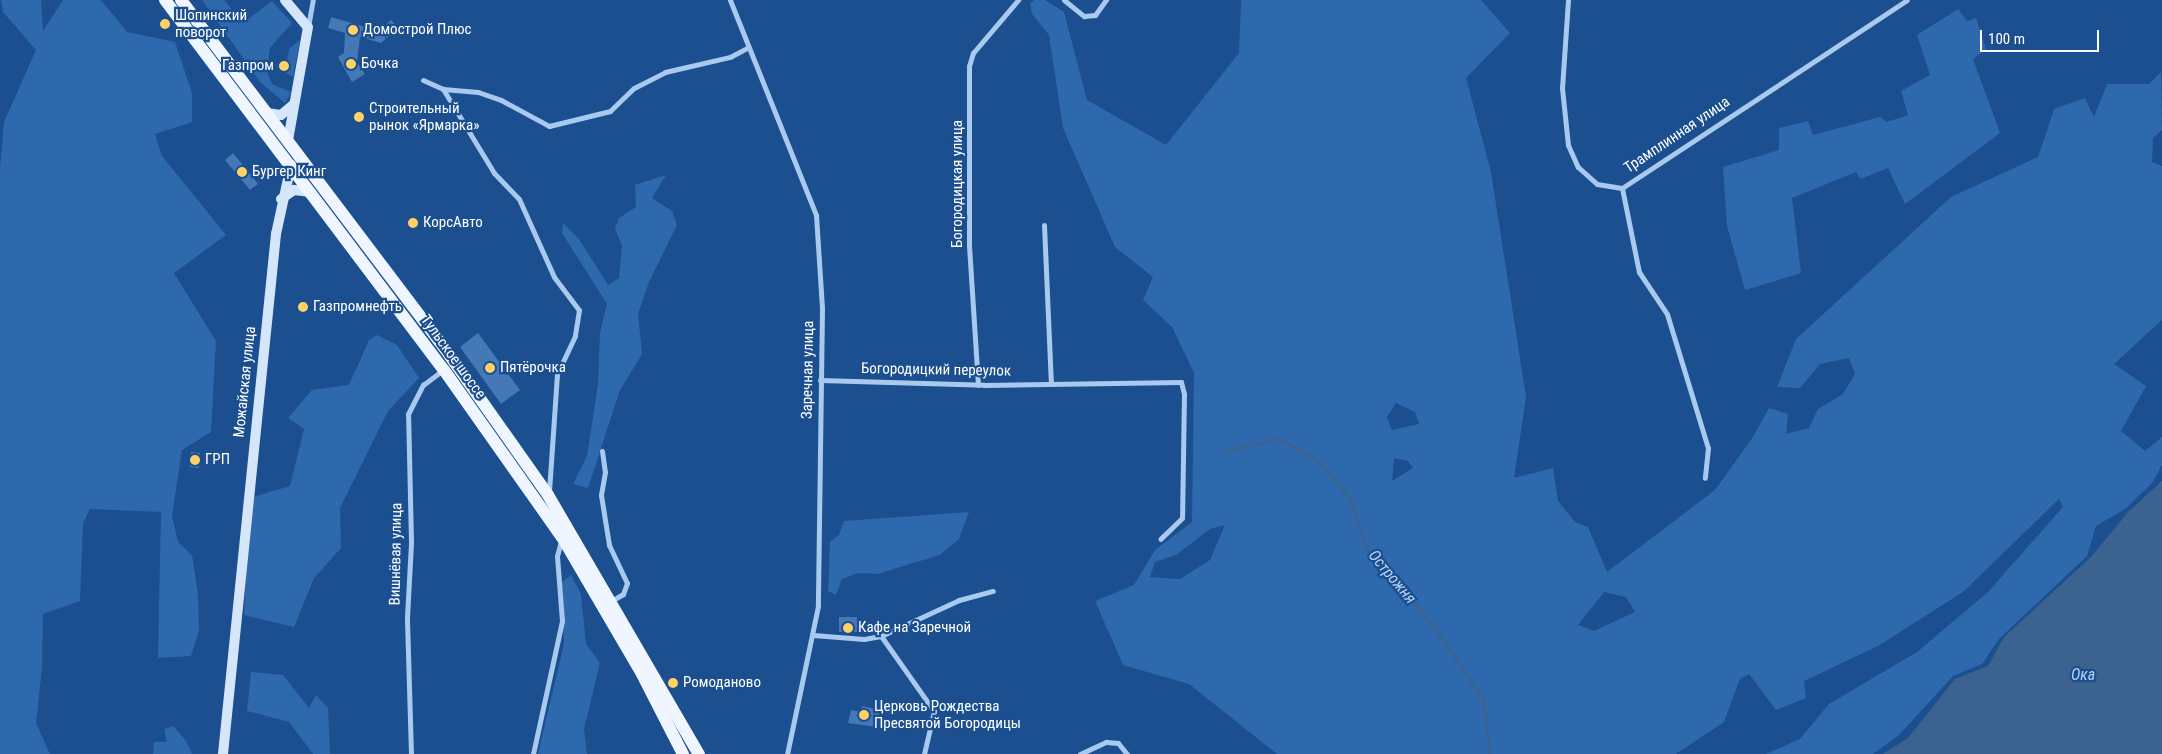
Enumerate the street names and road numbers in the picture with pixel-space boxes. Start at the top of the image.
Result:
street label: Трамплинная улица [1621,93,1733,177]
street label: Богородицкая улица [949,120,967,248]
street label: Тульское шоссе [417,312,489,402]
street label: Заречная улица [798,321,818,419]
street label: Можайская улица [230,325,260,439]
street label: Богородицкий переулок [861,360,1011,380]
street label: Вишнёвая улица [386,502,406,606]

